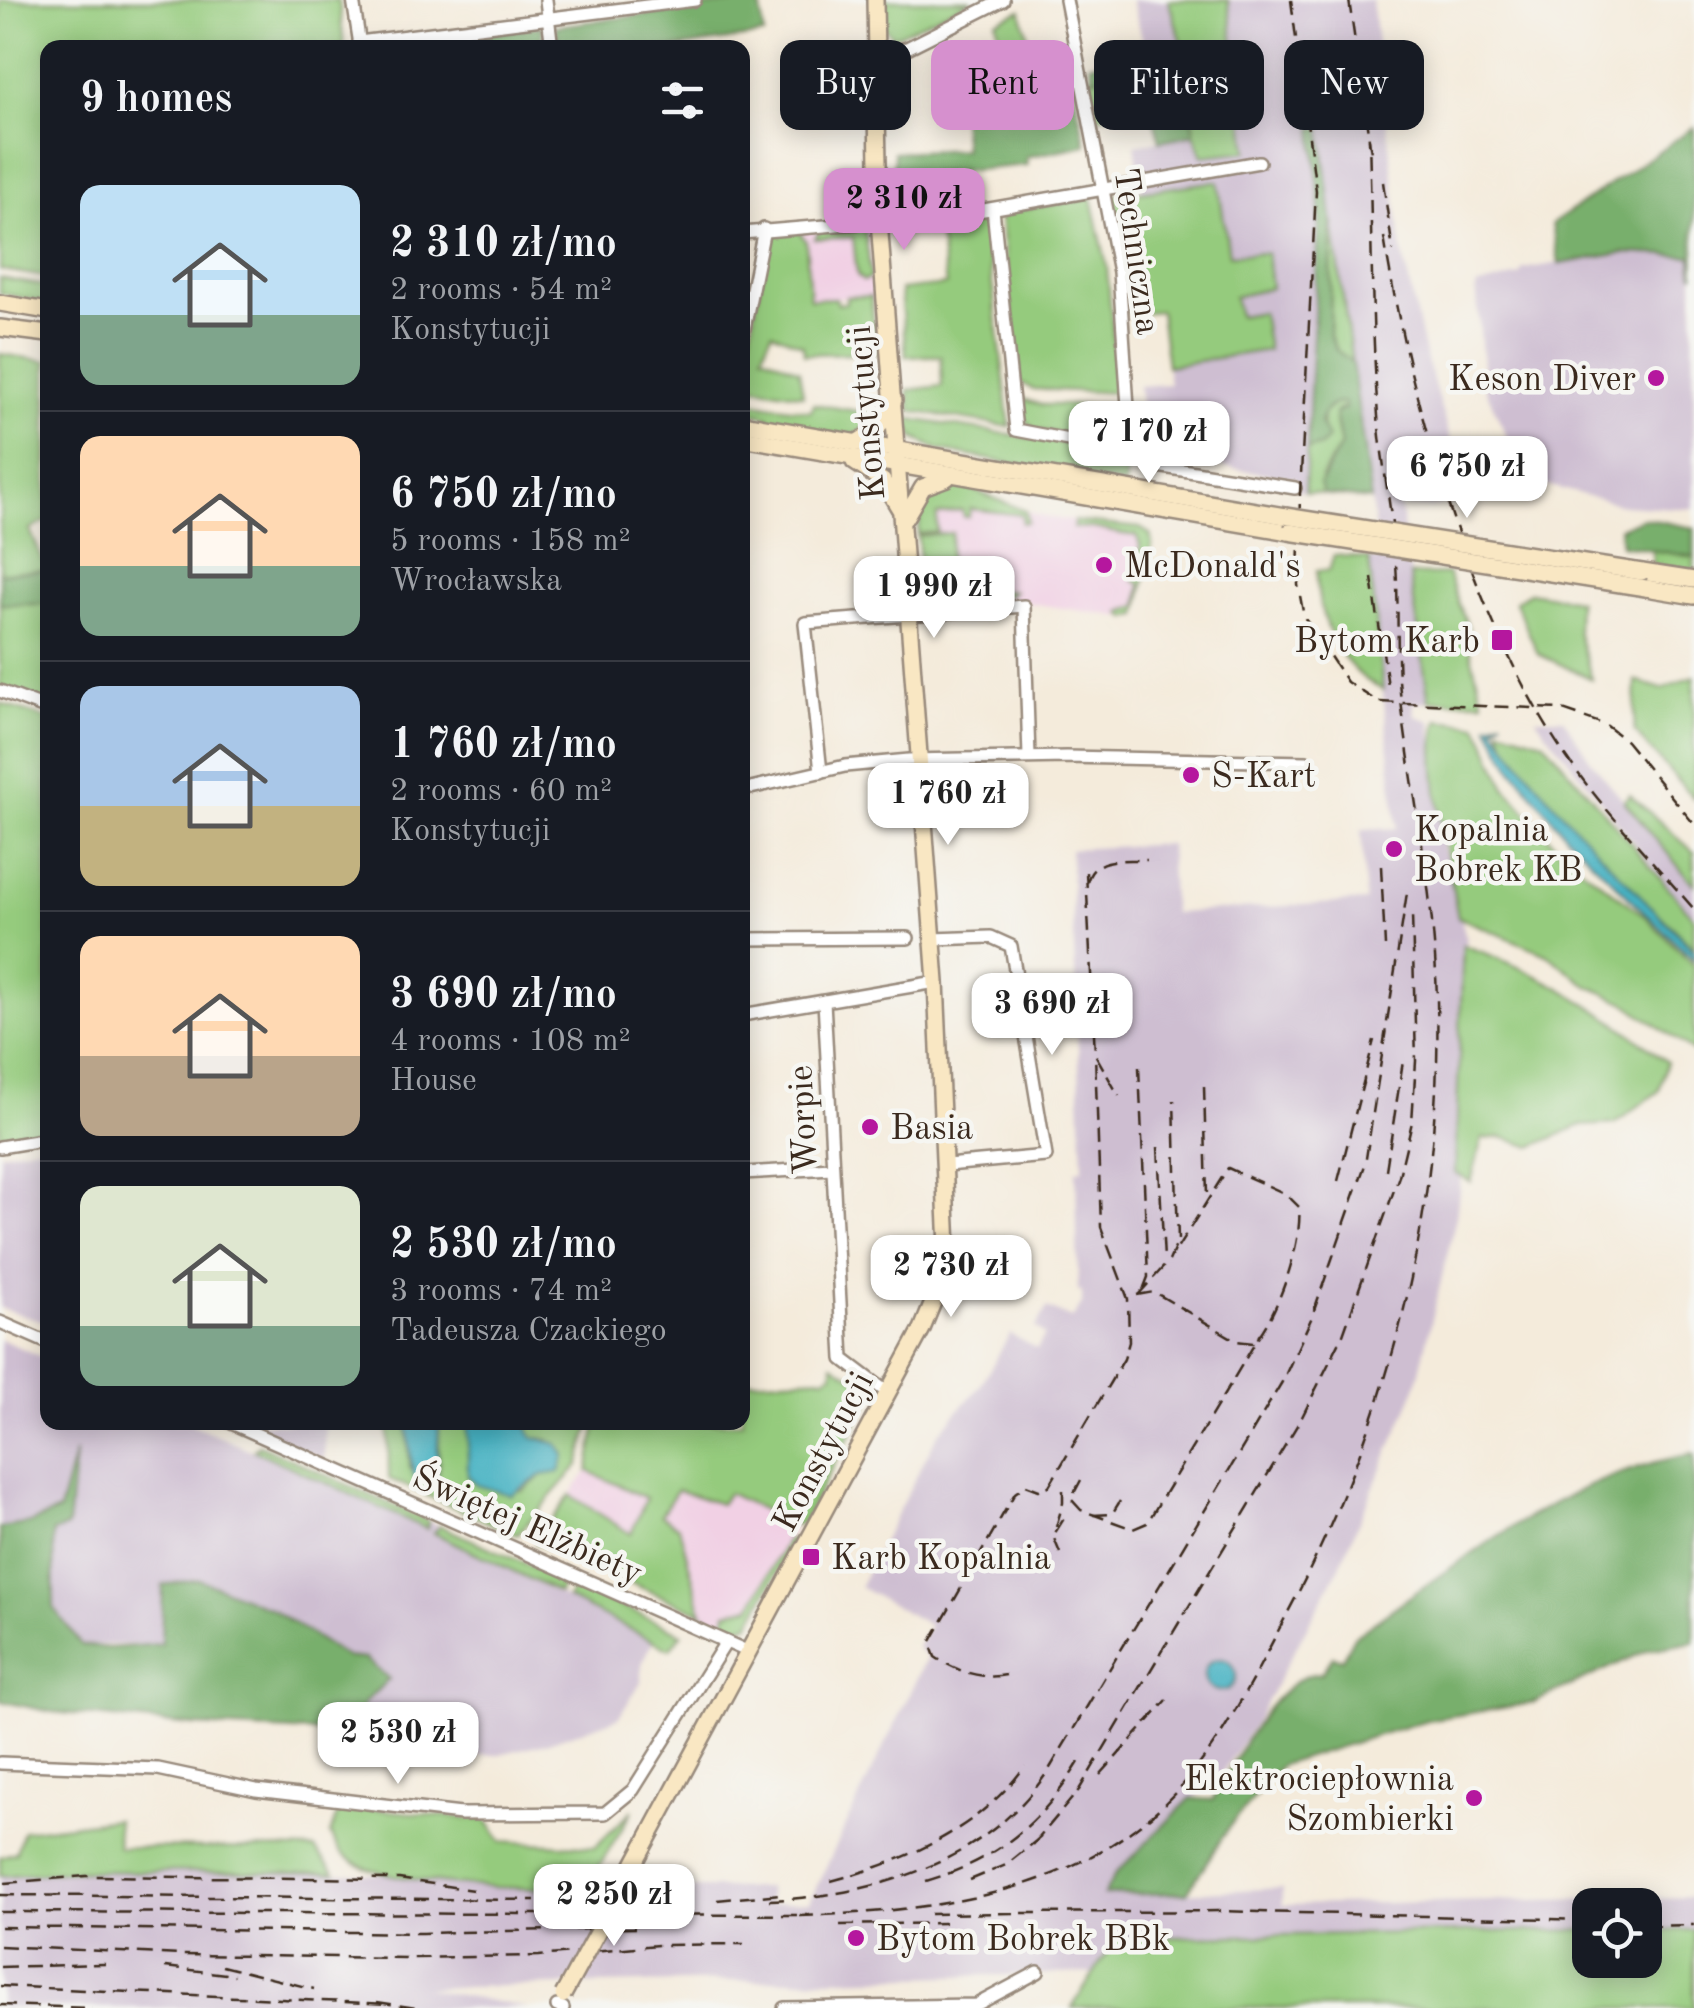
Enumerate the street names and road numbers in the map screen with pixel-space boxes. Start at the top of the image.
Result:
street label: Techniczna [1106,166,1165,337]
street label: Konstytucji [842,324,893,502]
street label: Worpie [784,1064,825,1175]
street label: Konstytucji [768,1366,881,1538]
street label: Świętej Elżbiety [407,1454,650,1593]

